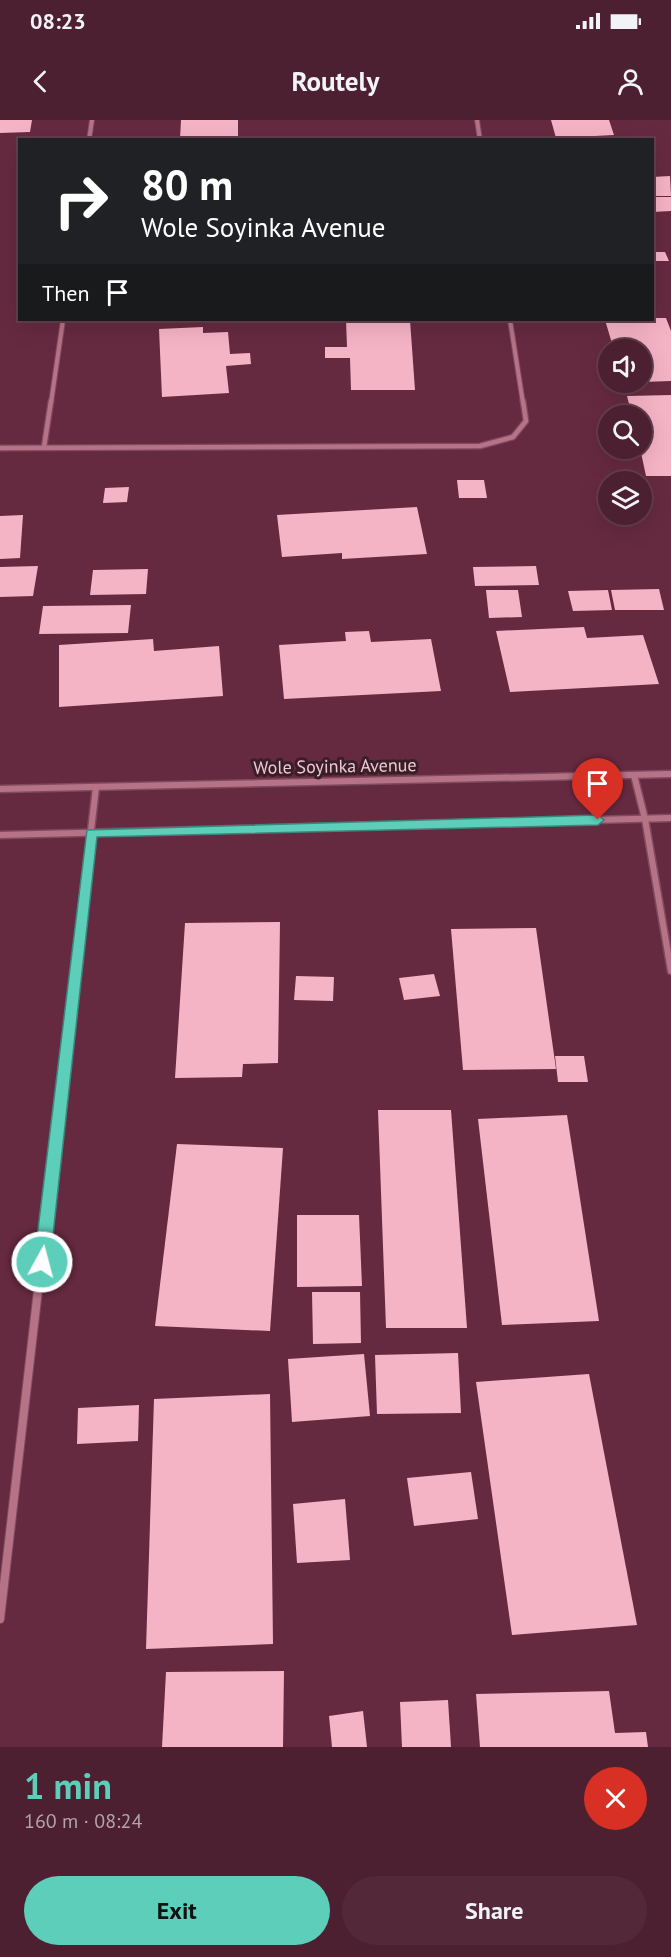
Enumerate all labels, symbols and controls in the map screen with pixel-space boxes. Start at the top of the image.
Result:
text: 08:23 [30,7,86,35]
text: Routely [292,64,379,98]
icon: back [24,65,57,98]
icon: person [614,65,647,98]
text: 80 m [141,157,233,212]
icon: right [42,162,120,240]
text: Wole Soyinka Avenue [141,210,386,244]
icon: arrive [101,276,134,309]
text: Then [42,279,89,307]
map controls [598,339,652,525]
button: sound [598,339,652,393]
button: search [598,405,652,459]
button: layers [598,471,652,525]
street label: Wole Soyinka Avenue [253,753,417,779]
pin [572,758,623,820]
icon: arrive [581,767,614,800]
position arrow [10,1230,74,1294]
text: 1 min [24,1762,112,1809]
button: close [584,1767,647,1830]
text: 160 m · 08:24 [24,1808,142,1834]
button: Exit [24,1876,330,1945]
button: Share [342,1876,647,1945]

